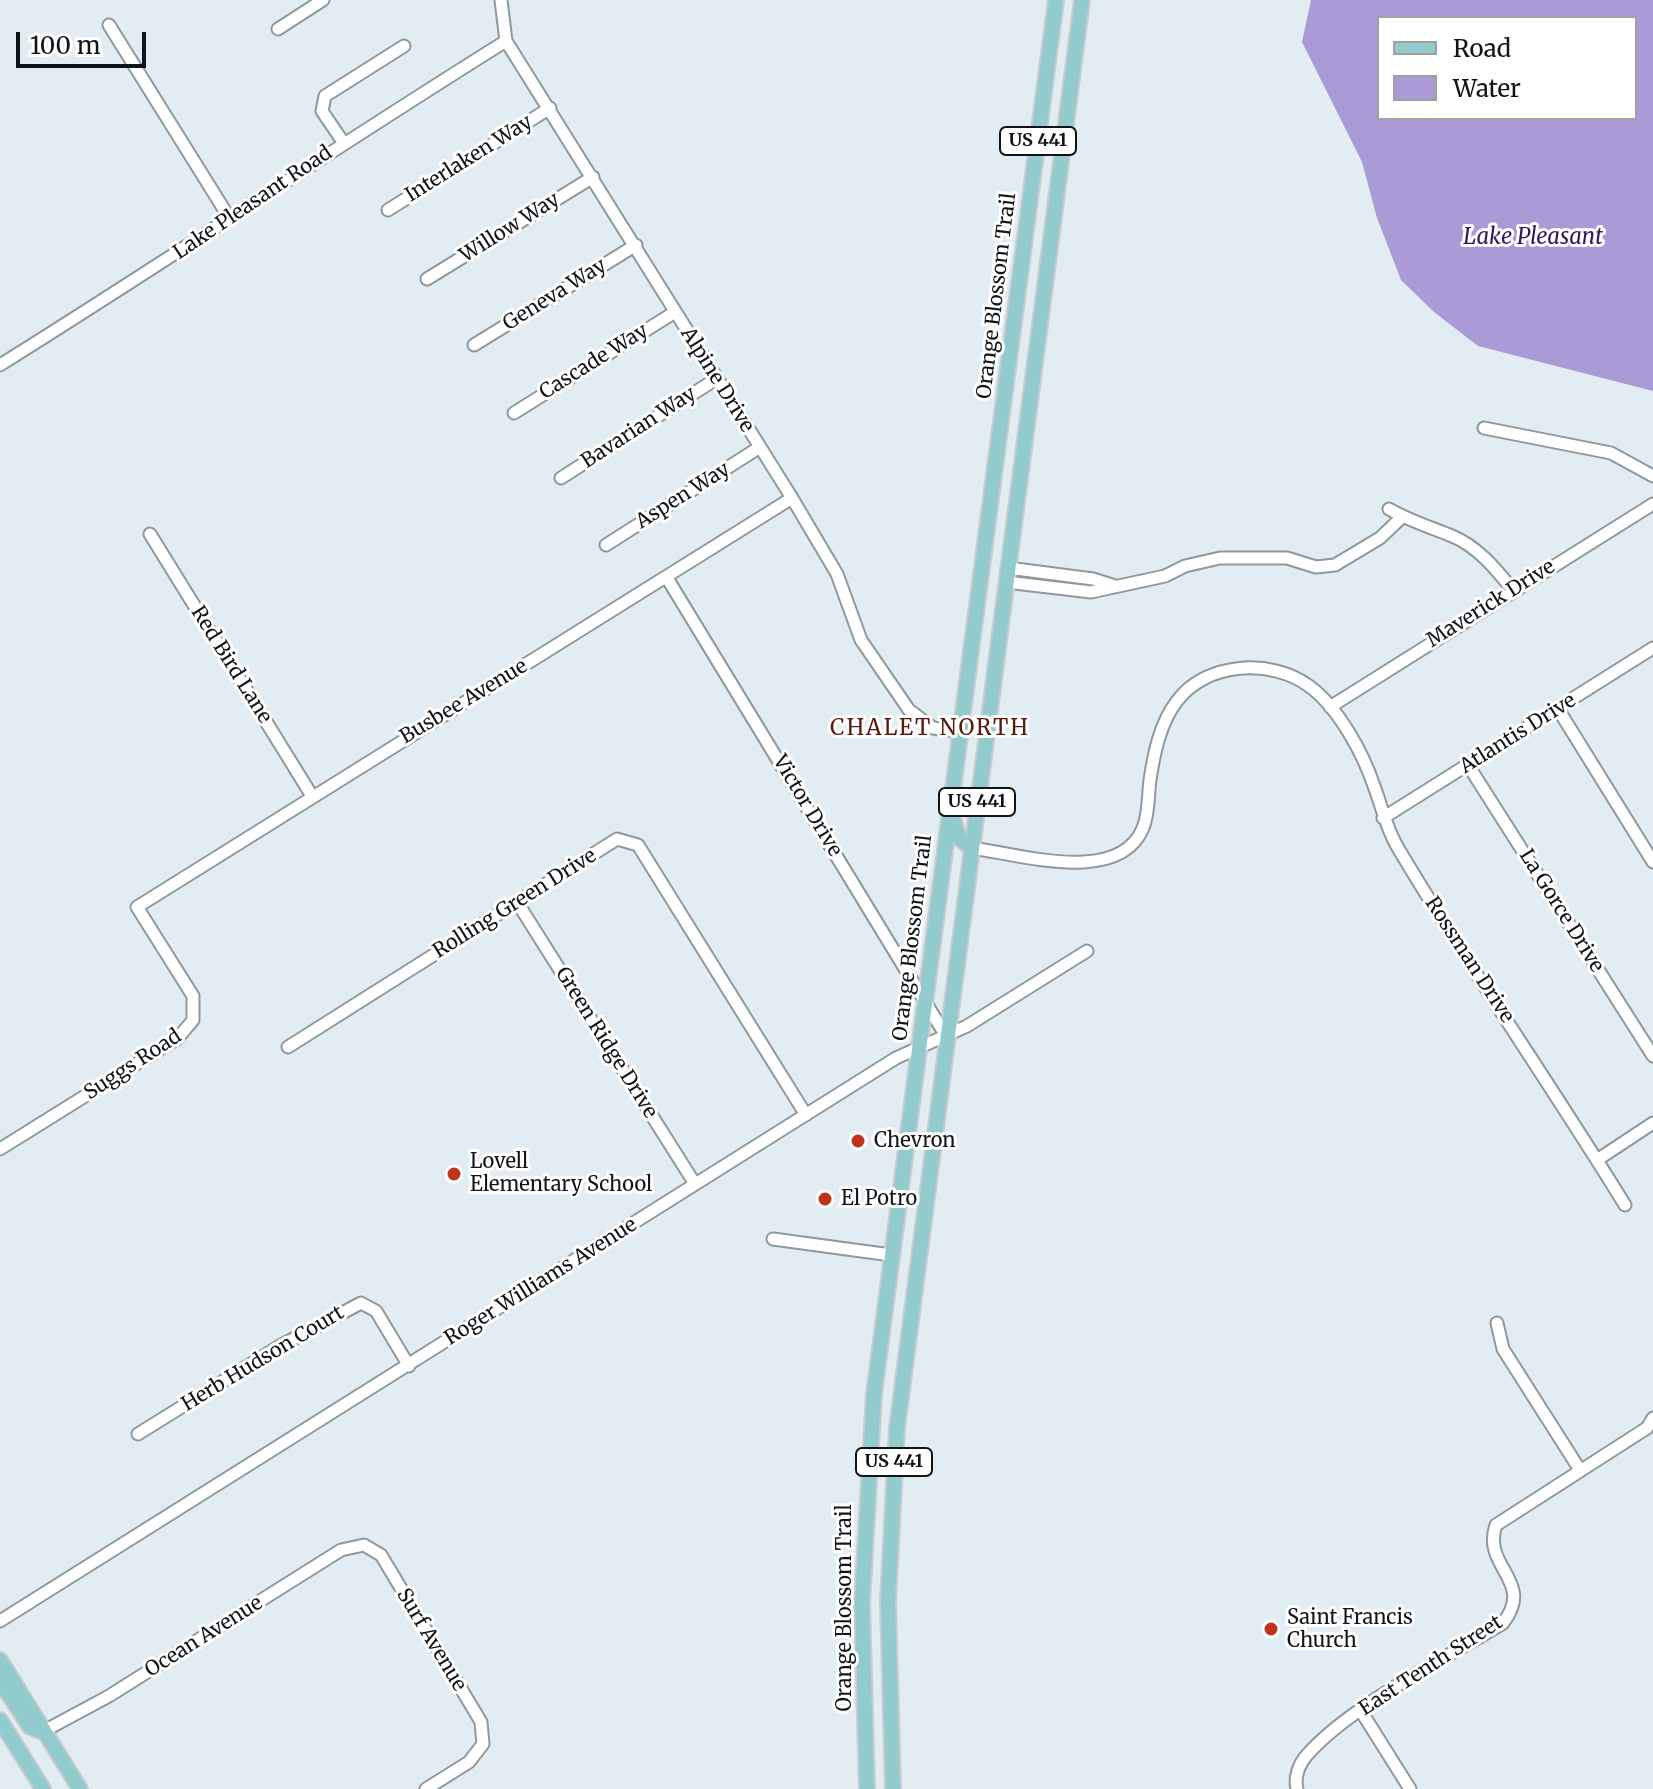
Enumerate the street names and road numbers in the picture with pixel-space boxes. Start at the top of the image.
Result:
street label: Interlaken Way [401,110,537,208]
road number: US 441 [1000,127,1076,155]
street label: Lake Pleasant Road [169,141,337,265]
street label: Willow Way [456,188,564,268]
street label: Orange Blossom Trail [972,192,1022,400]
street label: Geneva Way [499,254,611,336]
street label: Cascade Way [535,319,653,405]
street label: Alpine Drive [675,323,759,437]
street label: Bavarian Way [577,382,701,474]
street label: Aspen Way [632,458,734,534]
street label: Maverick Drive [1423,555,1559,653]
street label: Red Bird Lane [185,602,277,728]
street label: Busbee Avenue [396,655,532,749]
street label: Atlantis Drive [1456,689,1580,779]
street label: Victor Drive [767,751,847,861]
road number: US 441 [939,788,1015,816]
street label: Orange Blossom Trail [888,834,938,1042]
street label: Rolling Green Drive [429,844,601,964]
street label: La Gorce Drive [1514,845,1608,977]
street label: Rossman Drive [1419,893,1519,1027]
street label: Green Ridge Drive [550,963,662,1123]
street label: Suggs Road [80,1025,186,1105]
street label: Roger Williams Avenue [441,1213,641,1351]
street label: Herb Hudson Court [178,1301,348,1417]
road number: US 441 [856,1448,932,1476]
street label: Orange Blossom Trail [833,1504,857,1712]
street label: Surf Avenue [391,1584,471,1696]
street label: Ocean Avenue [141,1591,267,1683]
street label: East Tenth Street [1355,1611,1507,1721]

